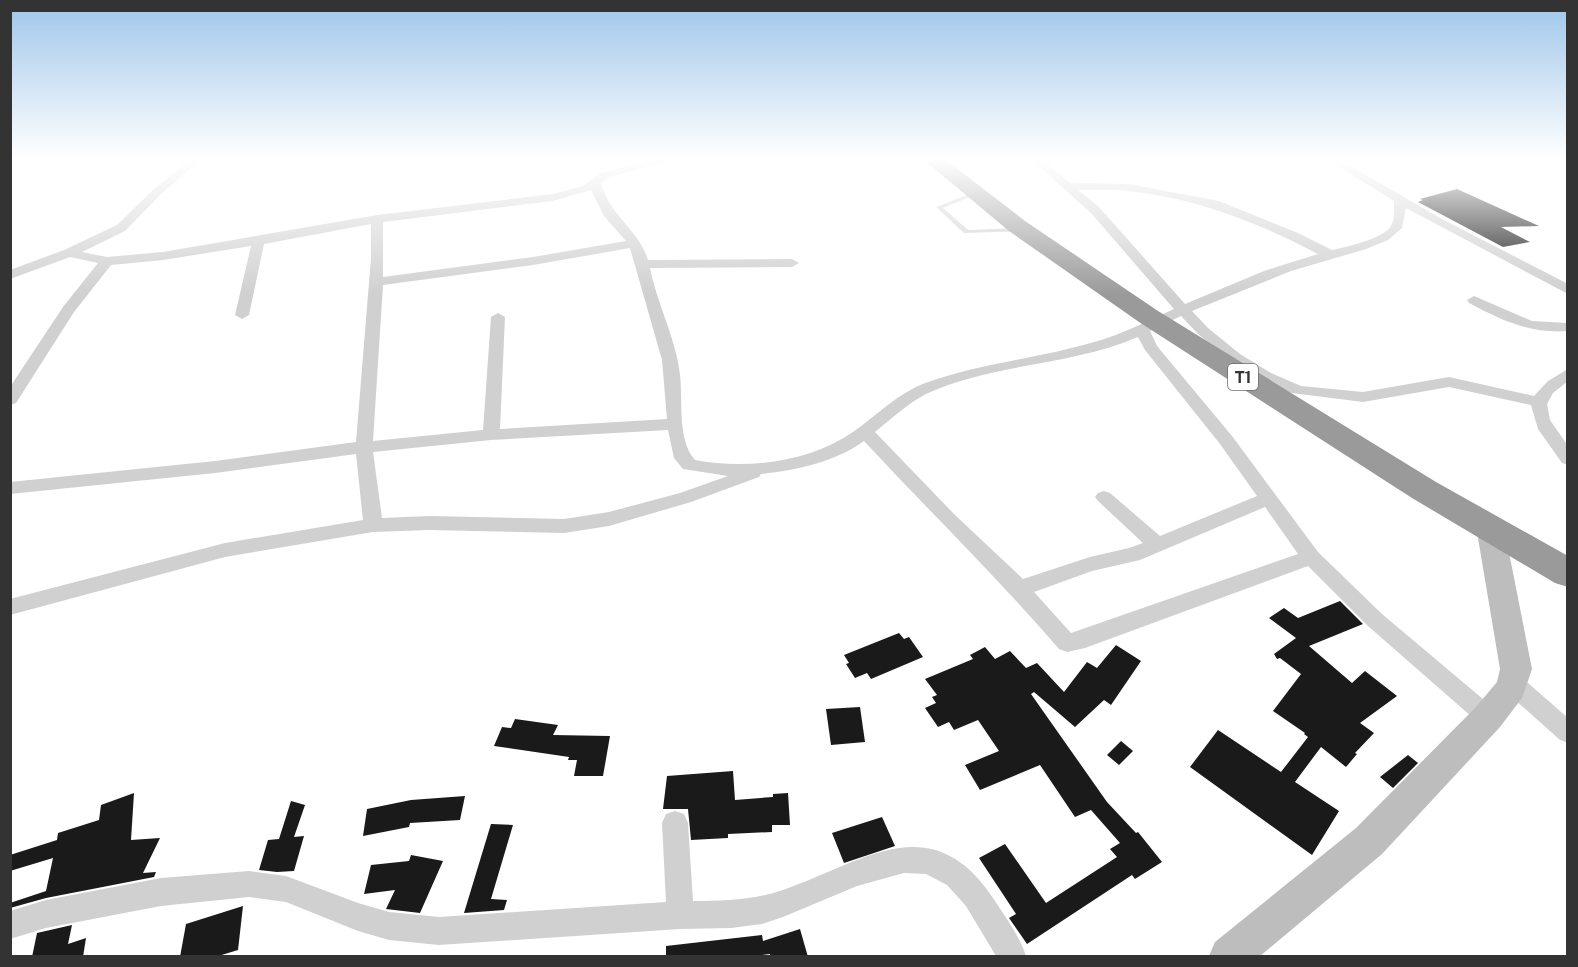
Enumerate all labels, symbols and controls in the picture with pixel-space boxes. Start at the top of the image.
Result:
road number: T1 [1228,364,1258,390]

